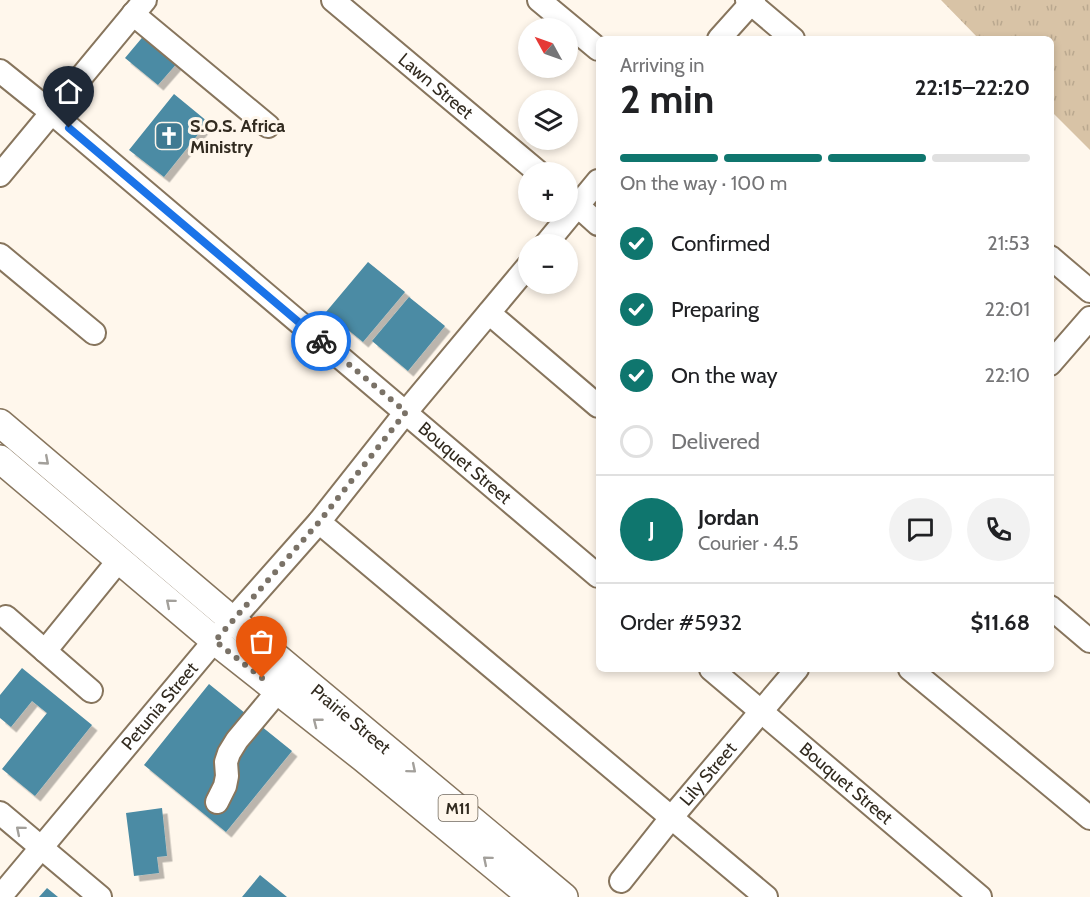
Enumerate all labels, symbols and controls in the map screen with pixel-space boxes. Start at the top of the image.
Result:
north arrow [518,18,578,78]
map controls [518,18,578,294]
street label: Lawn Street [394,48,478,124]
text: Arriving in [620,53,704,77]
pin [43,66,94,128]
text: 22:15–22:20 [915,74,1030,101]
icon: home [52,75,85,108]
text: 2 min [620,75,714,123]
button: layers [518,90,578,150]
place label: S.O.S. Africa Ministry [190,115,285,158]
church icon: S.O.S. Africa Ministry [153,120,185,152]
button: + [518,162,578,222]
text: On the way · 100 m [620,171,787,195]
icon: check [620,227,653,260]
text: Confirmed [671,230,770,257]
text: 21:53 [987,231,1030,255]
button: − [518,234,578,294]
icon: check [620,293,653,326]
text: Preparing [671,296,759,323]
text: 22:01 [984,297,1030,321]
courier [291,311,351,371]
icon: bike [305,325,338,358]
icon: check [620,359,653,392]
text: On the way [671,362,778,389]
text: 22:10 [984,363,1030,387]
street label: Bouquet Street [414,417,516,509]
text: Delivered [671,428,760,455]
one-way arrow [38,454,49,465]
button: chat [889,498,952,561]
button: phone [967,498,1030,561]
text: Jordan [698,504,759,531]
text: J [648,516,655,543]
text: Courier · 4.5 [698,531,799,555]
one-way arrow [166,599,177,610]
text: Order #5932 [620,609,742,636]
text: $11.68 [970,609,1030,636]
pin [236,616,287,678]
icon: bag [245,625,278,658]
street label: Petunia Street [117,658,203,754]
street label: Prairie Street [306,679,395,759]
one-way arrow [313,718,324,729]
street label: Lily Street [675,738,741,810]
street label: Bouquet Street [795,738,897,829]
one-way arrow [405,762,416,773]
road number: M11 [438,795,478,821]
one-way arrow [16,826,27,837]
one-way arrow [483,856,494,867]

